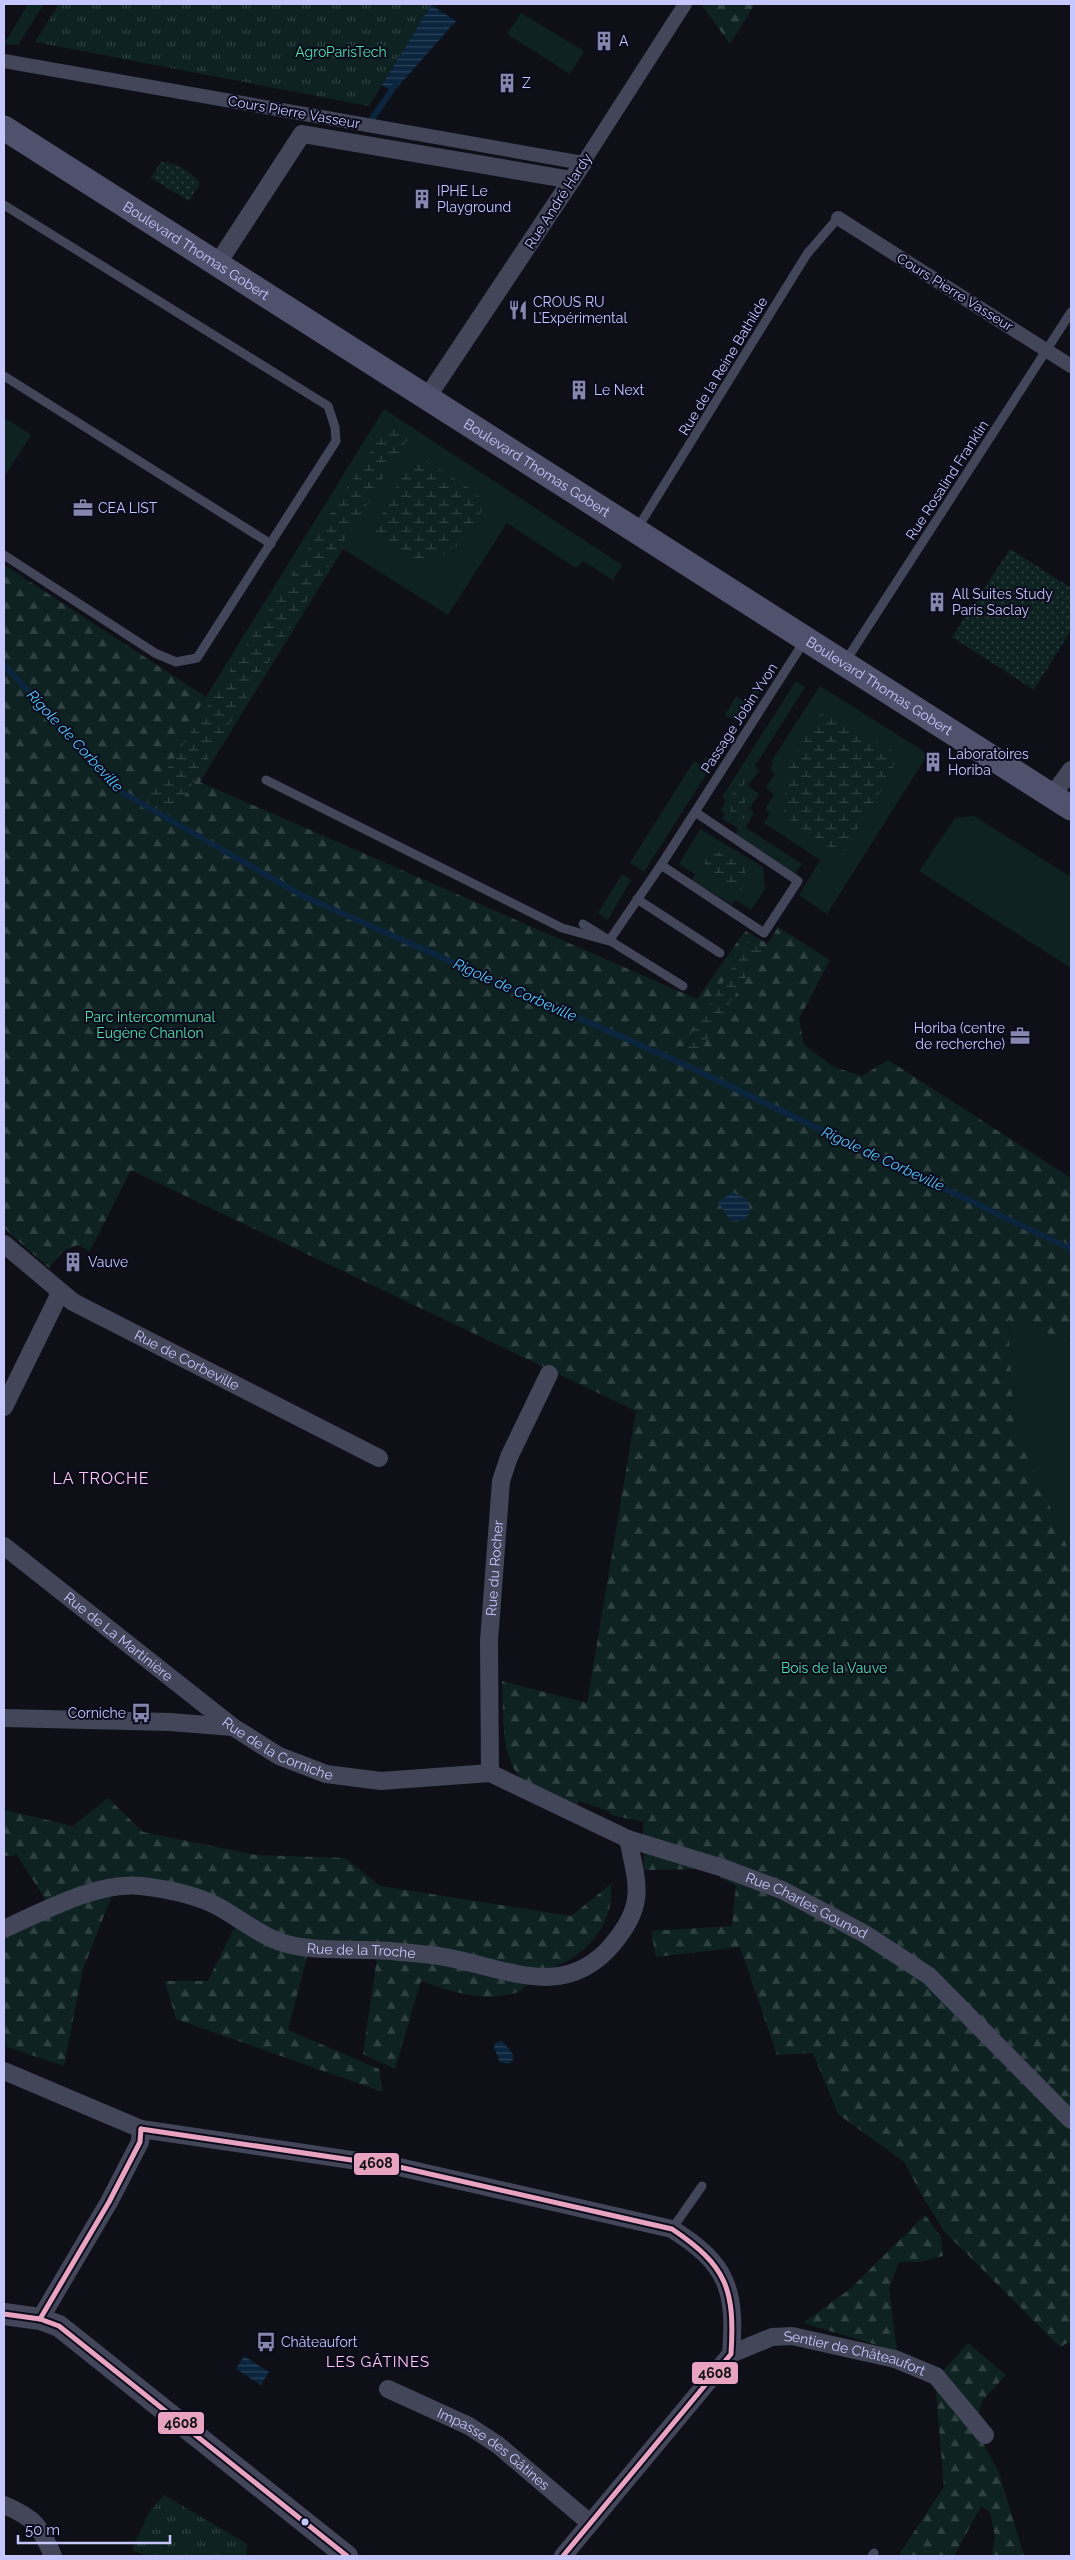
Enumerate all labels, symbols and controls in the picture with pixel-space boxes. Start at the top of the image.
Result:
building icon: A [593,30,615,52]
place label: A [619,33,629,49]
park label: AgroParisTech [295,44,387,60]
building icon: Z [496,72,518,94]
place label: Z [522,75,531,91]
street label: Cours Pierre Vasseur [227,93,361,132]
street label: Rue André Hardy [521,150,595,252]
place label: IPHE Le Playground [437,183,511,215]
building icon: IPHE Le Playground [411,188,433,210]
street label: Boulevard Thomas Gobert [120,198,273,303]
street label: Cours Pierre Vasseur [894,250,1016,334]
place label: CROUS RU L’Expérimental [533,294,627,326]
street label: Rue de la Reine Bathilde [675,294,771,438]
restaurant icon: CROUS RU L’Expérimental [507,299,529,321]
building icon: Le Next [568,379,590,401]
place label: Le Next [594,382,644,398]
street label: Boulevard Thomas Gobert [461,415,613,520]
street label: Rue Rosalind Franklin [902,417,992,543]
office icon: CEA LIST [72,497,94,519]
place label: CEA LIST [98,500,158,516]
place label: All Suites Study Paris Saclay [952,586,1053,618]
building icon: All Suites Study Paris Saclay [926,591,948,613]
street label: Boulevard Thomas Gobert [803,633,956,738]
street label: Passage Jobin Yvon [698,660,780,776]
water label: Rigole de Corbeville [23,686,127,796]
place label: Laboratoires Horiba [948,746,1029,778]
building icon: Laboratoires Horiba [922,751,944,773]
water label: Rigole de Corbeville [451,955,579,1025]
park label: Parc intercommunal Eugène Chanlon [85,1009,215,1041]
place label: Horiba (centre de recherche) [914,1020,1005,1052]
office icon: Horiba (centre de recherche) [1009,1025,1031,1047]
water label: Rigole de Corbeville [819,1123,947,1195]
building icon: Vauve [62,1251,84,1273]
place label: Vauve [88,1254,128,1270]
street label: Rue de Corbeville [132,1327,242,1393]
district label: LA TROCHE [52,1469,150,1488]
street label: Rue du Rocher [483,1520,506,1617]
street label: Rue de La Martinière [61,1589,176,1684]
park label: Bois de la Vauve [781,1660,887,1676]
bus stop icon: Corniche [130,1702,152,1724]
place label: Corniche [68,1705,126,1721]
street label: Rue de la Corniche [219,1714,334,1783]
street label: Rue Charles Gounod [743,1869,870,1942]
street label: Rue de la Troche [306,1940,417,1961]
line badge: 4608 [353,2152,400,2176]
text: 4608 [359,2155,393,2171]
street label: Sentier de Châteaufort [783,2328,928,2379]
bus stop icon: Châteaufort [255,2331,277,2353]
place label: Châteaufort [281,2334,358,2350]
district label: LES GÂTINES [326,2353,430,2371]
line badge: 4608 [691,2361,739,2385]
text: 4608 [698,2365,732,2381]
street label: Impasse des Gâtines [435,2405,553,2493]
line badge: 4608 [157,2411,205,2435]
text: 4608 [164,2415,198,2431]
scale bar [18,2512,170,2544]
unlabelled marker [300,2517,310,2527]
text: 50 m [25,2521,60,2539]

